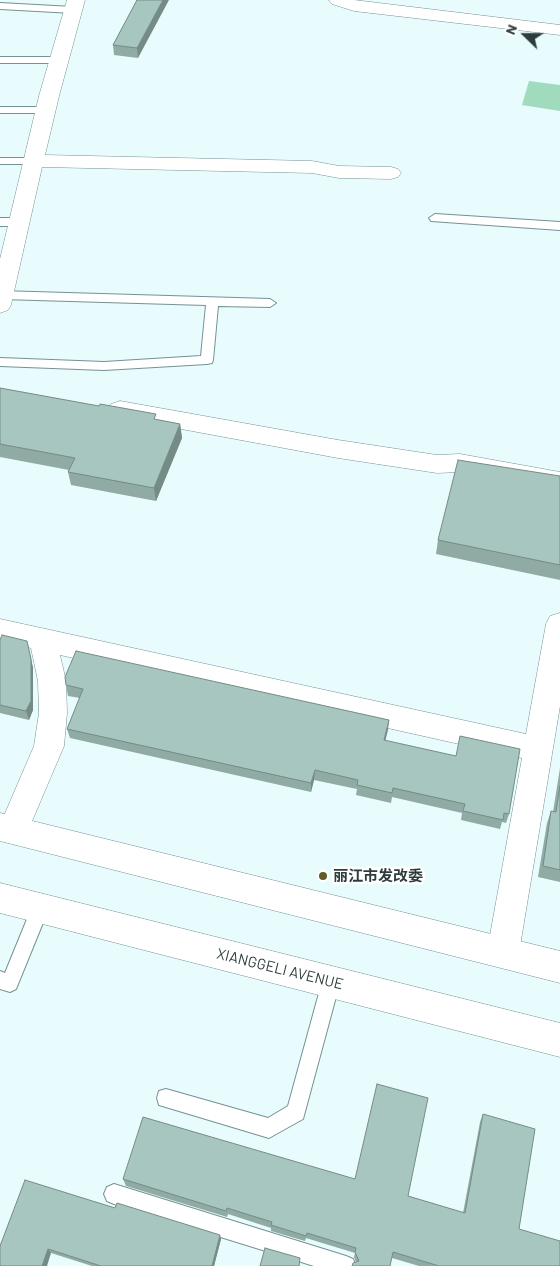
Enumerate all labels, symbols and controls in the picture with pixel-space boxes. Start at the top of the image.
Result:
north arrow [500,10,550,60]
text: N [501,22,520,37]
place label: 丽江市发改委 [333,867,423,885]
marker: 丽江市发改委 [317,870,329,882]
street label: XIANGGELI AVENUE [215,945,345,993]

